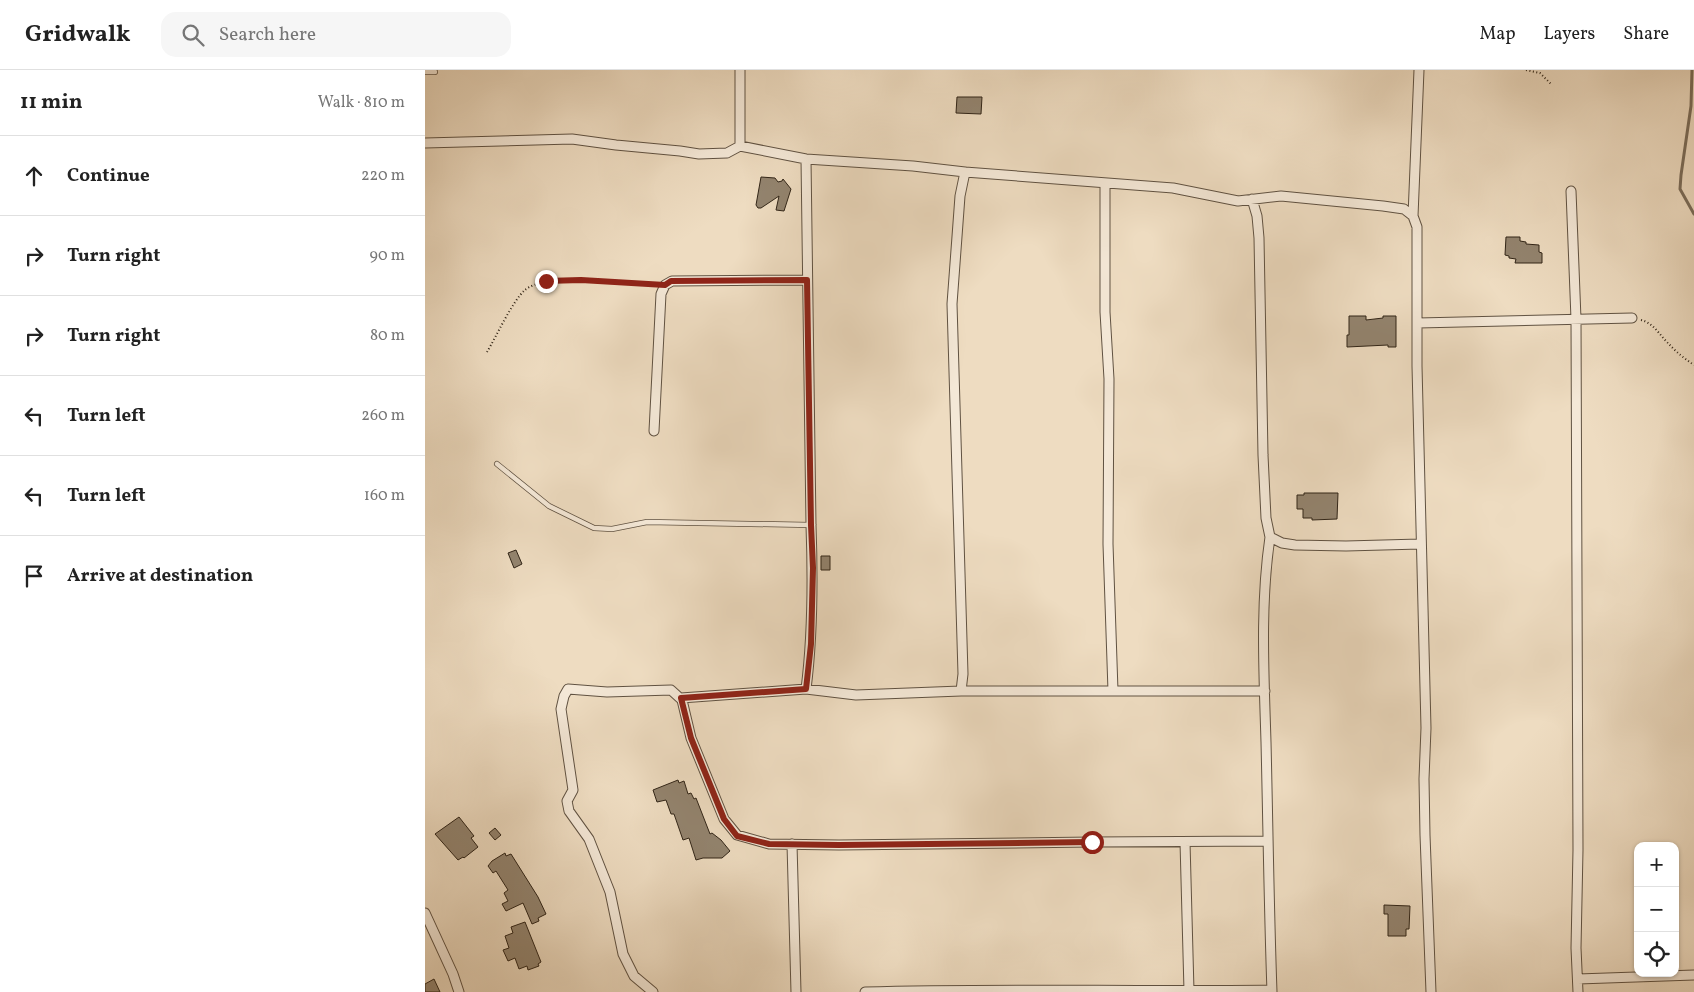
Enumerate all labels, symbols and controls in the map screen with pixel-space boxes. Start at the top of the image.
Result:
search box [161,12,511,57]
text: Gridwalk [25,18,131,52]
icon: search [179,21,207,49]
text: Search here [219,22,316,48]
text: Map [1479,22,1515,47]
text: Layers [1543,22,1595,47]
text: Share [1623,22,1669,47]
text: 11 min [20,88,83,117]
text: Walk · 810 m [318,92,405,114]
icon: ahead [20,162,48,190]
text: Continue [67,163,150,189]
text: 220 m [361,165,405,187]
icon: right [20,242,48,270]
text: Turn right [67,243,160,269]
text: 90 m [369,245,405,267]
route end [535,270,558,293]
icon: right [20,322,48,350]
text: Turn right [67,323,160,349]
text: 80 m [370,325,405,347]
icon: left [20,402,48,430]
text: Turn left [67,403,146,429]
text: 260 m [361,405,405,427]
icon: left [20,482,48,510]
text: Turn left [67,483,146,509]
text: 160 m [364,485,405,507]
icon: arrive [20,562,48,590]
text: Arrive at destination [67,563,253,589]
route start [1081,831,1104,854]
map controls [1634,842,1679,977]
button: + [1634,842,1679,887]
button: − [1634,887,1679,932]
button: locate [1634,932,1679,977]

